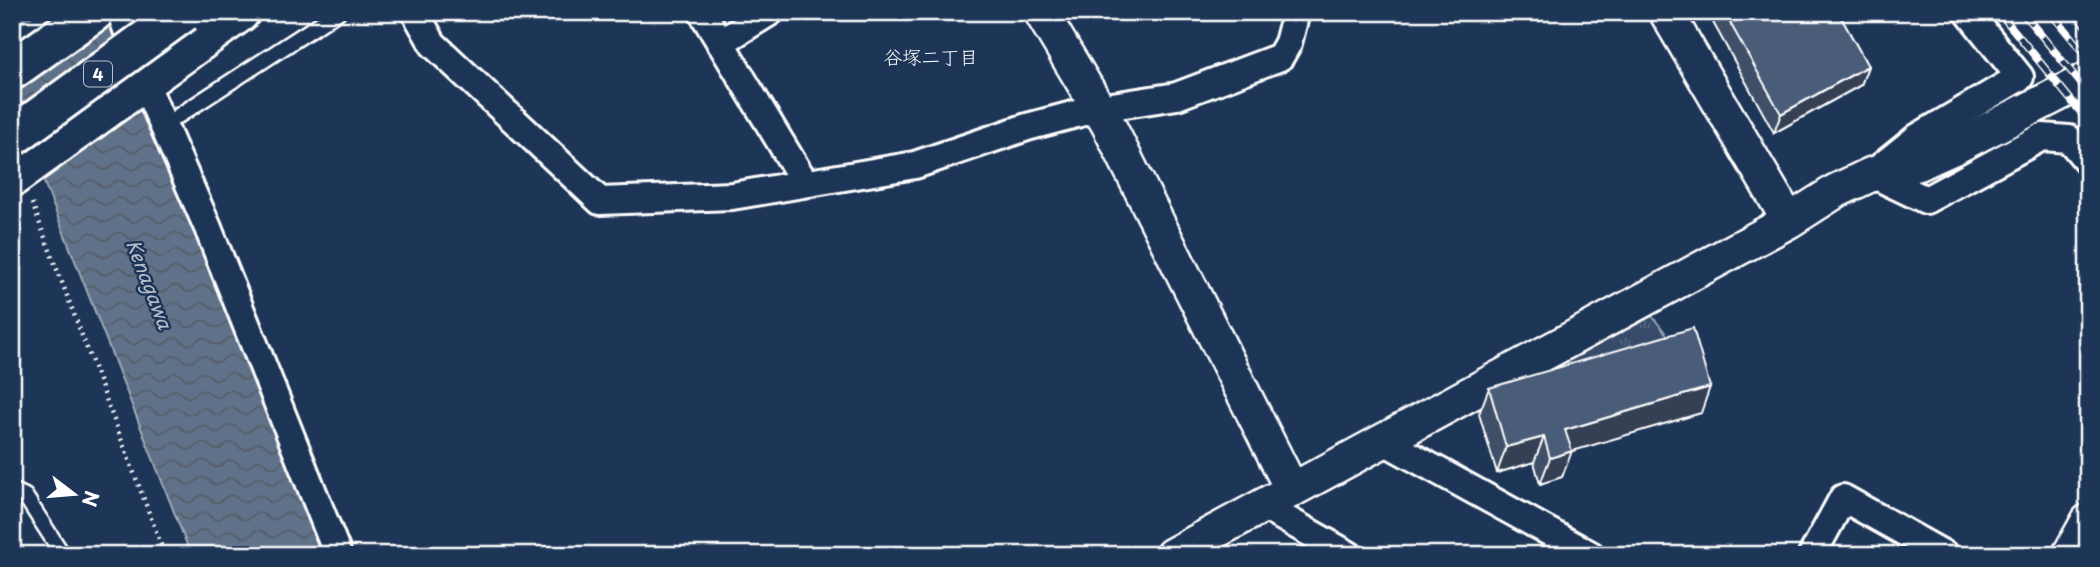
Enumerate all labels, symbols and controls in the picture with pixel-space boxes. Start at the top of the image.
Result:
district label: 谷塚二丁目 [883,42,979,70]
road number: 4 [84,61,112,86]
water label: Kenagawa [120,235,180,334]
north arrow [38,458,108,528]
text: N [76,488,107,510]

